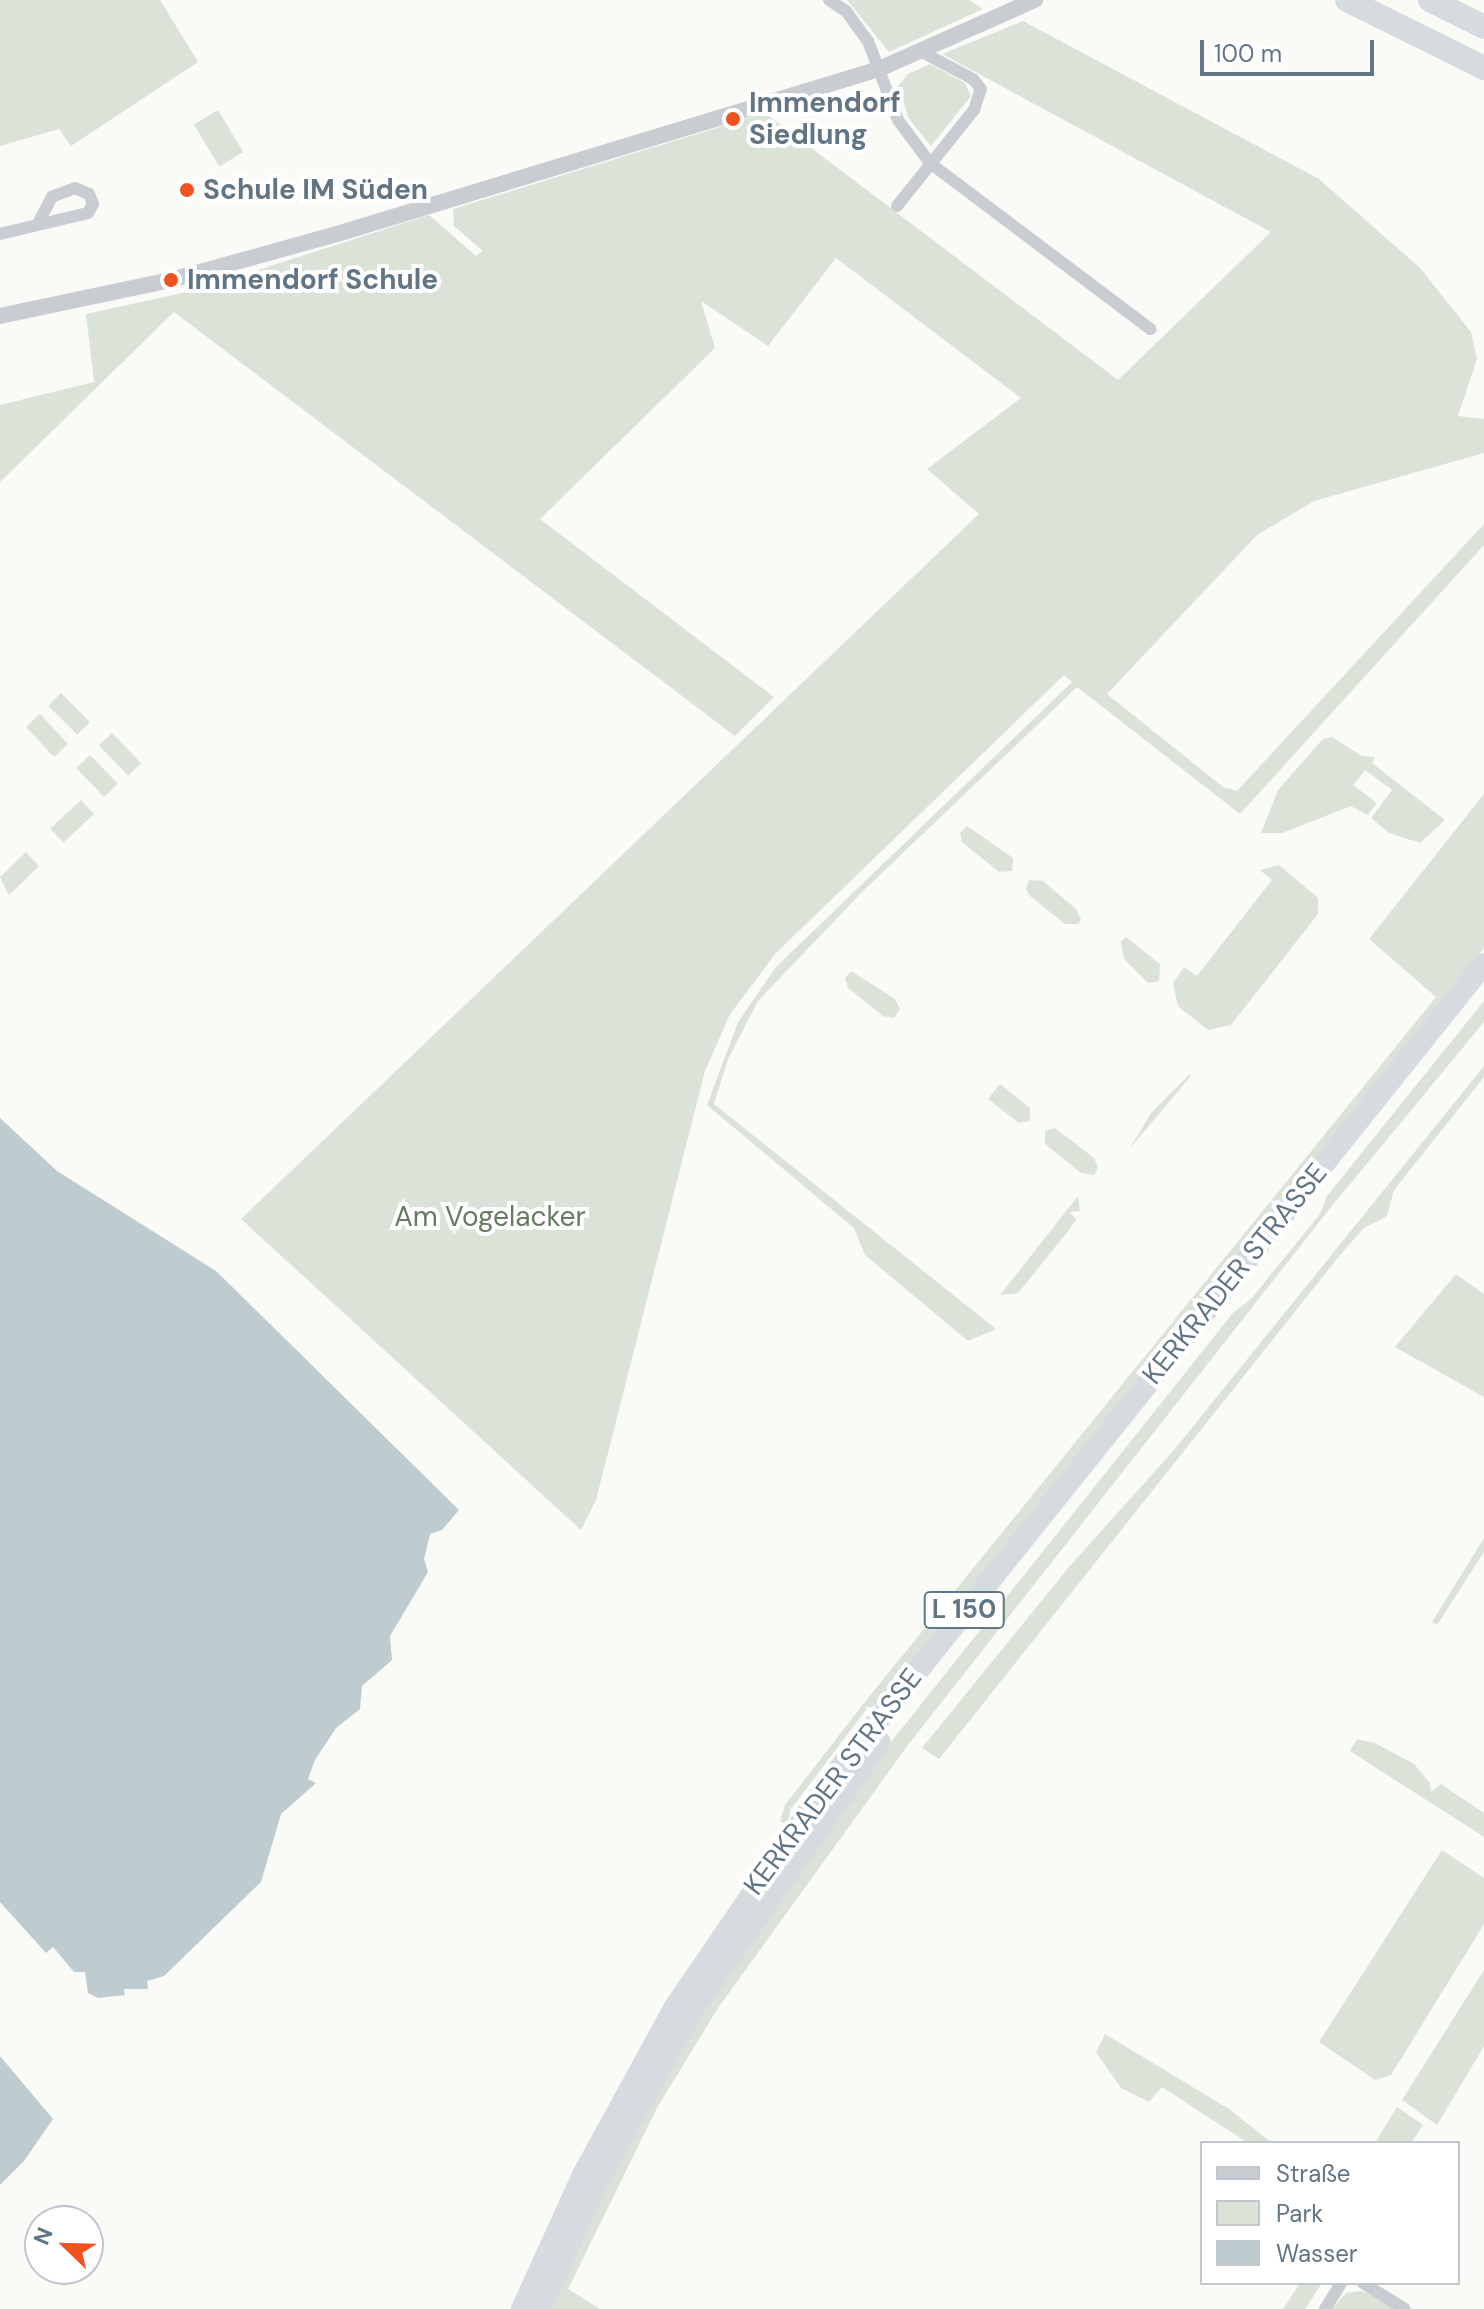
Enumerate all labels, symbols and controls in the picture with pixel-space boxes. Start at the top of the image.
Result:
scale bar [1204,24,1378,74]
text: 100 m [1214,38,1282,69]
place label: Immendorf Siedlung [749,86,901,152]
marker: Immendorf Siedlung [724,110,742,128]
place label: Schule IM Süden [203,173,428,207]
marker: Schule IM Süden [178,181,196,199]
place label: Immendorf Schule [187,263,438,297]
marker: Immendorf Schule [162,271,180,289]
street label: KERKRADER STRASSE [1136,1157,1334,1391]
park label: Am Vogelacker [394,1200,586,1234]
road number: L 150 [922,1588,1006,1632]
street label: KERKRADER STRASSE [737,1662,929,1902]
legend [1200,2141,1460,2285]
text: Straße [1276,2158,1350,2189]
text: Park [1276,2198,1323,2229]
north arrow [24,2205,104,2285]
text: N [27,2223,60,2249]
text: Wasser [1276,2238,1358,2269]

